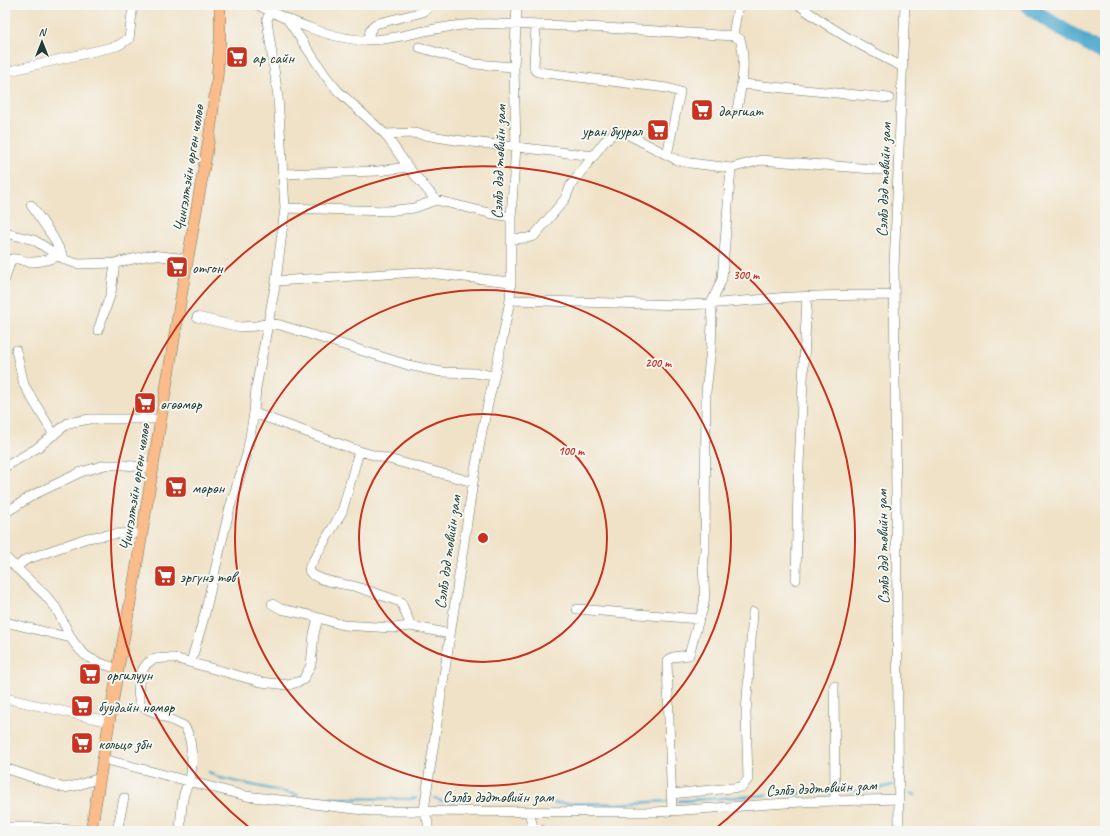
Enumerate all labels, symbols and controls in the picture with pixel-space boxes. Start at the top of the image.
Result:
north arrow [22,22,62,62]
text: N [39,25,48,39]
supermarket icon: ар сайн [224,44,250,70]
place label: ар сайн [252,48,296,68]
supermarket icon: даргиат [689,97,715,123]
place label: даргиат [718,101,765,121]
street label: Чингэлтэйн өргөн чөлөө [169,102,209,233]
street label: Сэлбэ дэд төвийн зам [487,103,511,220]
supermarket icon: уран буурал [645,117,671,143]
place label: уран буурал [581,121,643,141]
street label: Сэлбэ дэд төвийн зам [872,121,896,238]
supermarket icon: отгон [164,254,190,280]
place label: отгон [192,258,224,278]
text: 300 m [733,267,760,283]
text: 200 m [645,355,672,371]
supermarket icon: өгөөмөр [132,390,158,416]
place label: өгөөмөр [160,394,202,414]
street label: Чингэлтэйн өргөн чөлөө [115,421,155,552]
text: 100 m [558,443,585,459]
supermarket icon: мөрөн [163,474,189,500]
place label: мөрөн [192,478,226,498]
street label: Сэлбэ дэд төвийн зам [872,488,894,604]
street label: Сэлбэ дэд төвийн зам [430,492,466,610]
centre of rings [476,531,490,545]
supermarket icon: эргүнэ төв [152,563,178,589]
place label: эргүнэ төв [180,567,240,587]
supermarket icon: оргилуун [77,661,103,687]
place label: оргилуун [106,665,154,685]
supermarket icon: буудайн нөмөр [69,693,95,719]
place label: буудайн нөмөр [98,697,175,717]
supermarket icon: кольцо збн [69,730,95,756]
place label: кольцо збн [98,734,153,754]
street label: Сэлбэ дэдтөвийн зам [765,775,878,801]
street label: Сэлбэ дэдтөвийн зам [443,787,555,807]

